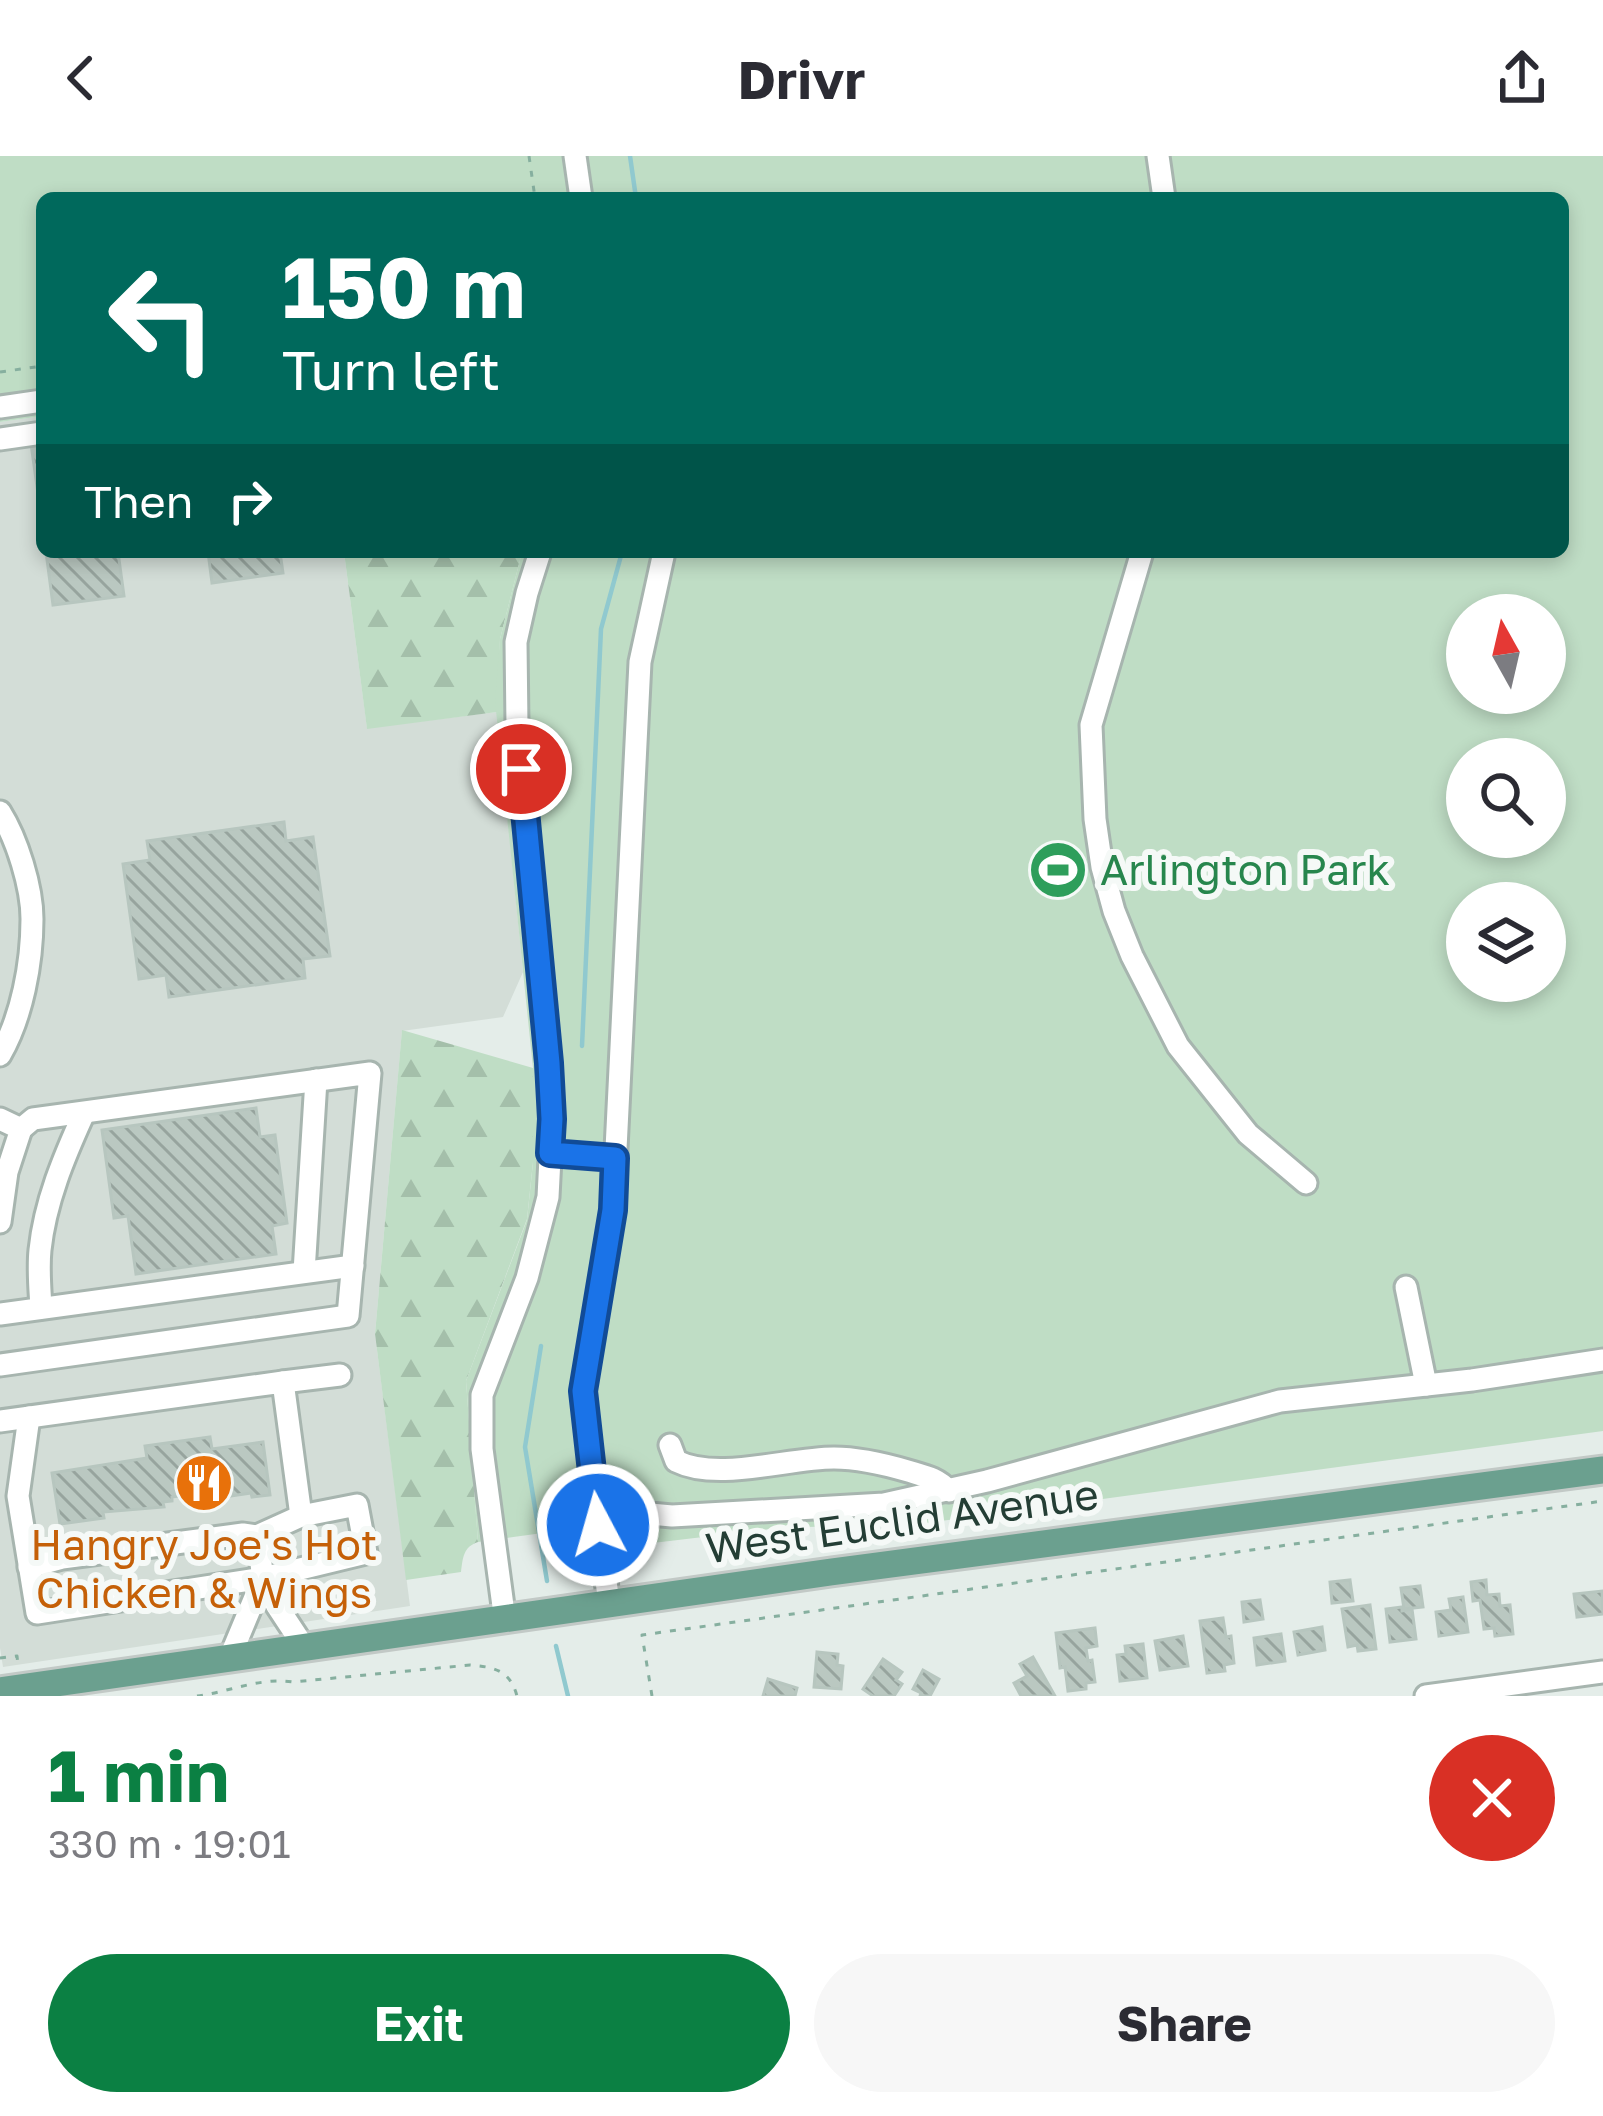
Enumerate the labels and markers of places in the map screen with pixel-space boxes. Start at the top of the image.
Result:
pin [470,718,572,820]
sports icon: Arlington Park [1027,839,1089,901]
place label: Arlington Park [1100,844,1390,894]
restaurant icon: Hangry Joe's Hot Chicken & Wings [173,1452,235,1514]
place label: Hangry Joe's Hot Chicken & Wings [30,1519,378,1617]

